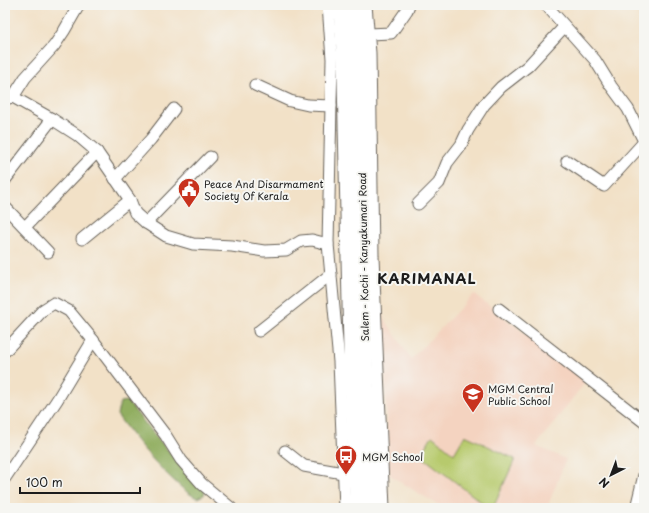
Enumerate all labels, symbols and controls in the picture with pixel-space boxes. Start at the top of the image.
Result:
street label: Salem - Kochi - Kanyakumari Road [354,172,373,342]
public building icon: Peace And Disarmament Society Of Kerala [176,176,202,209]
place label: Peace And Disarmament Society Of Kerala [204,176,324,203]
district label: KARIMANAL [377,268,477,289]
school or university icon: MGM Central Public School [460,381,486,414]
place label: MGM Central Public School [488,381,554,408]
bus stop icon: MGM School [333,443,359,476]
place label: MGM School [362,449,423,464]
north arrow [591,455,631,495]
scale bar [20,469,140,495]
text: 100 m [26,473,63,491]
text: N [595,473,613,492]

